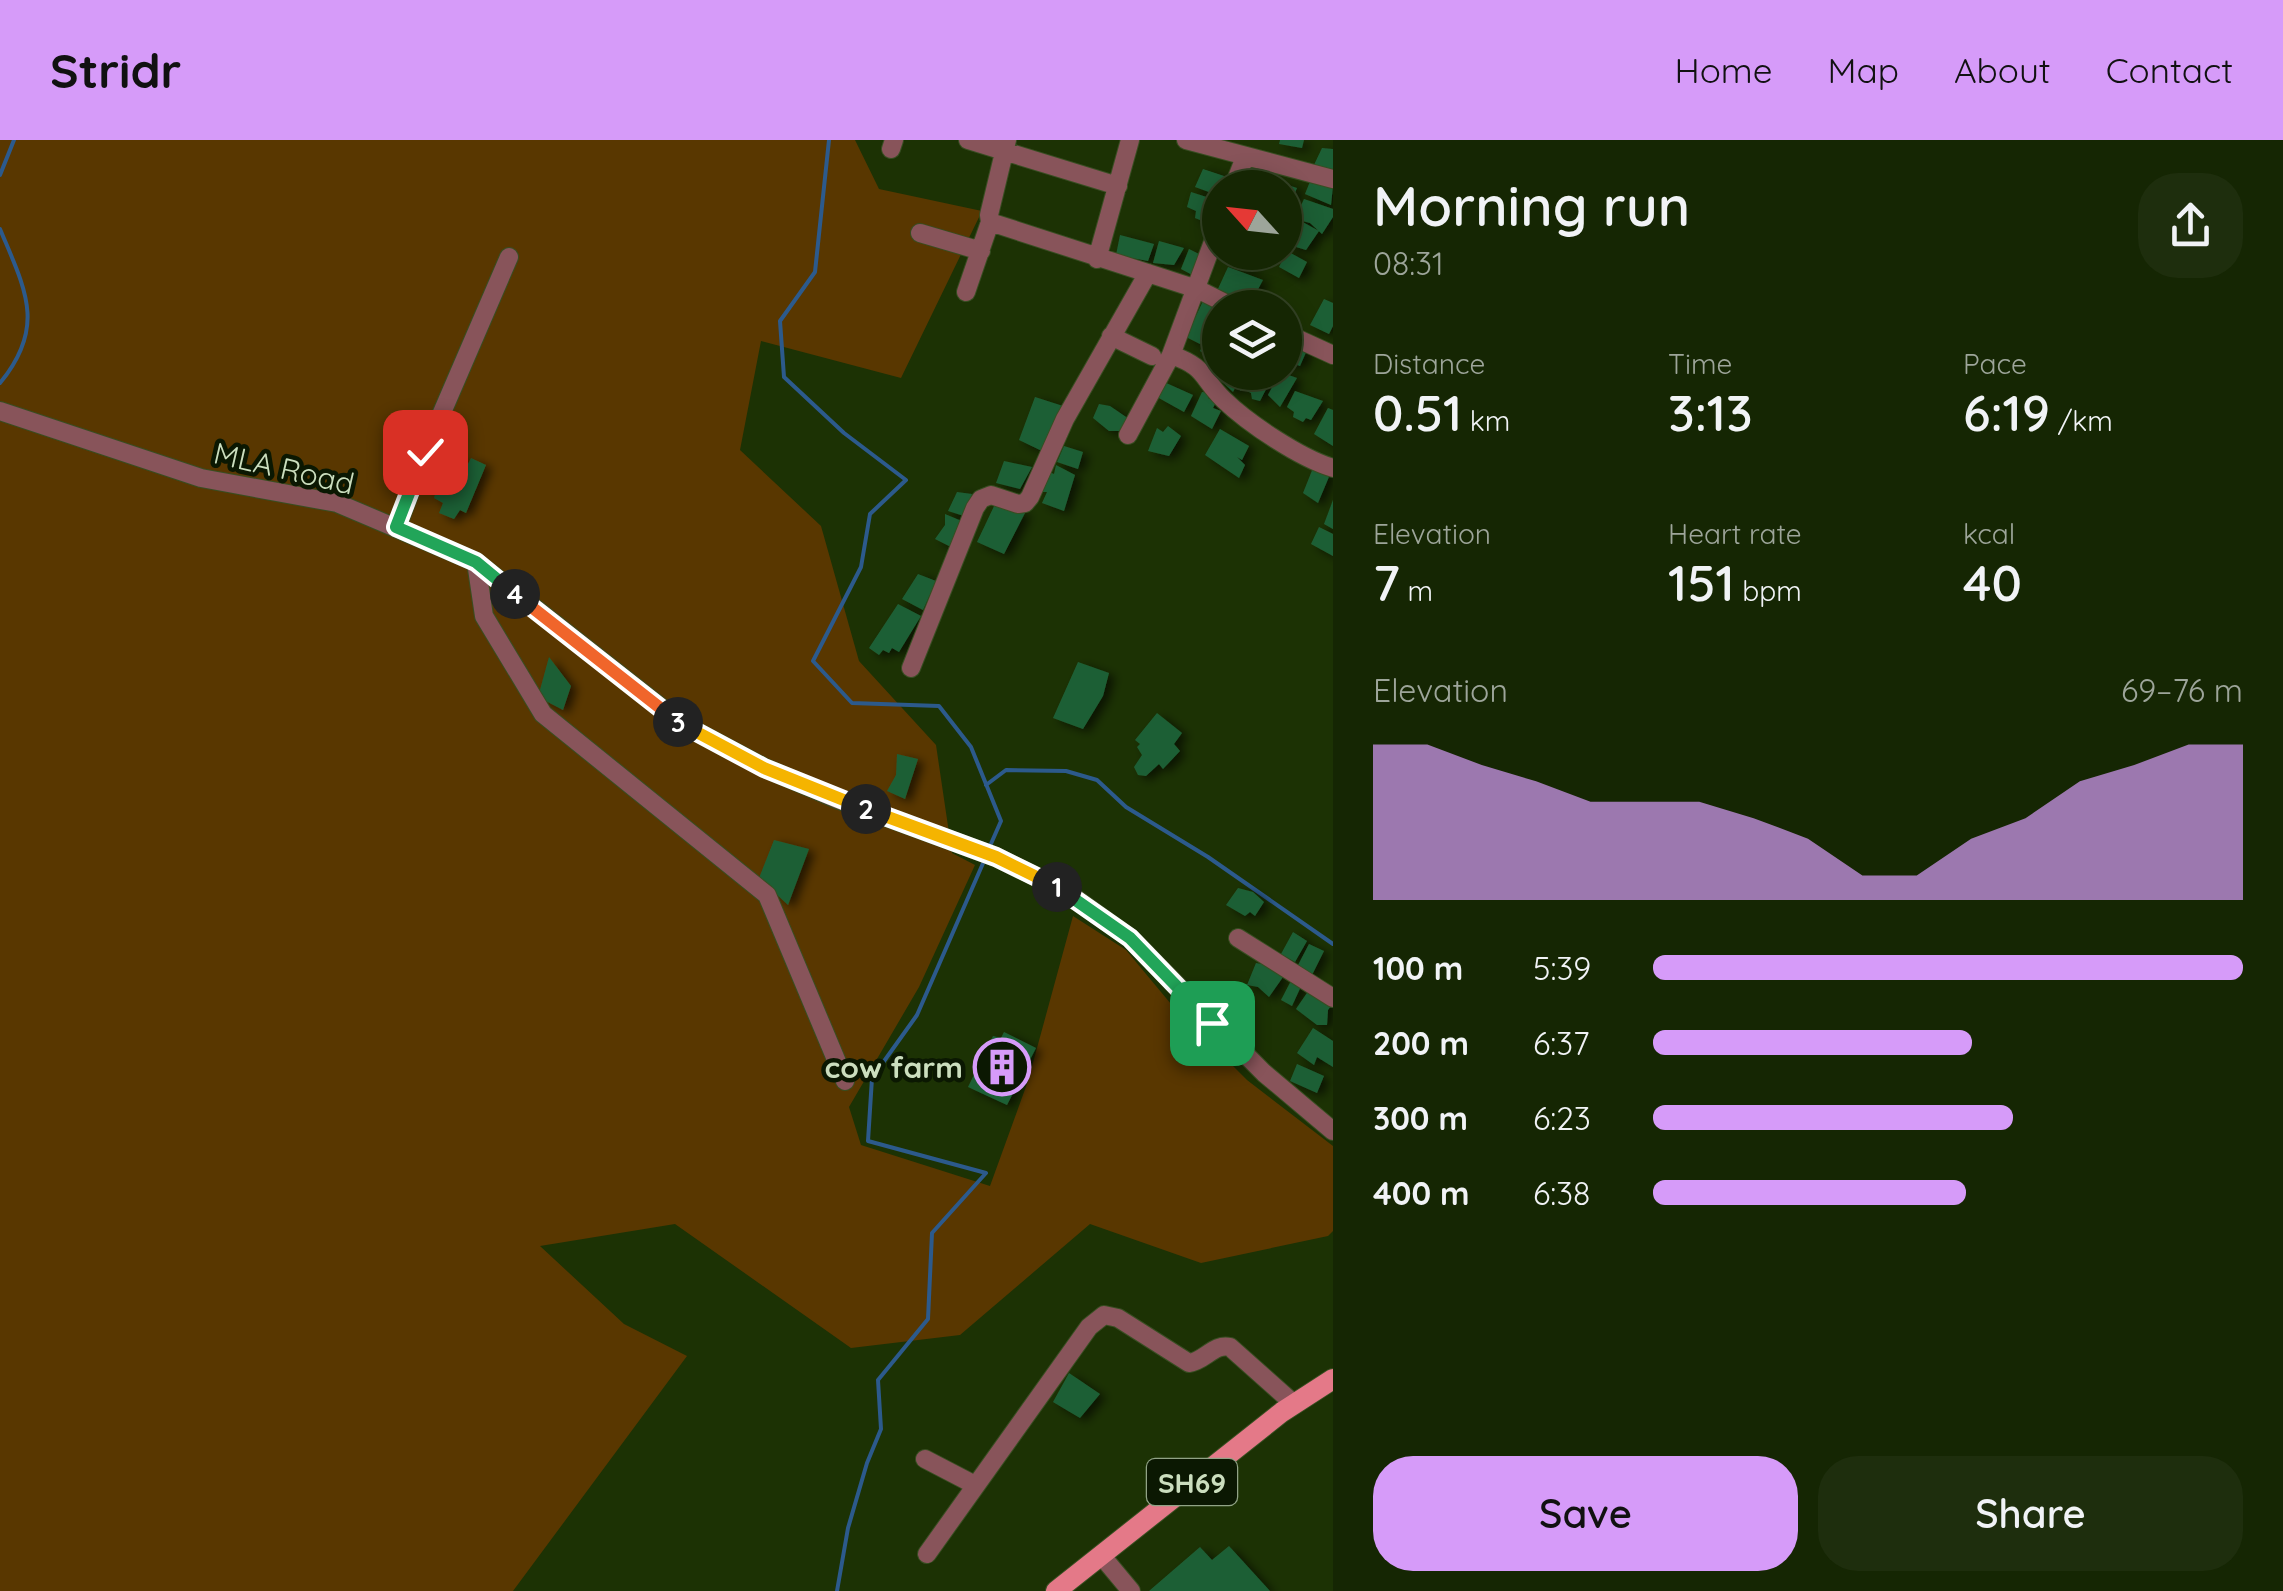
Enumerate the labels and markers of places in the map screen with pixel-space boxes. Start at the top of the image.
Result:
pin [383,410,468,495]
pin: 4 [490,569,540,619]
pin: 3 [653,697,703,747]
pin: 2 [841,784,891,834]
pin: 1 [1032,862,1082,912]
pin [1170,981,1255,1066]
building icon: cow farm [972,1037,1032,1097]
place label: cow farm [825,1048,963,1086]

